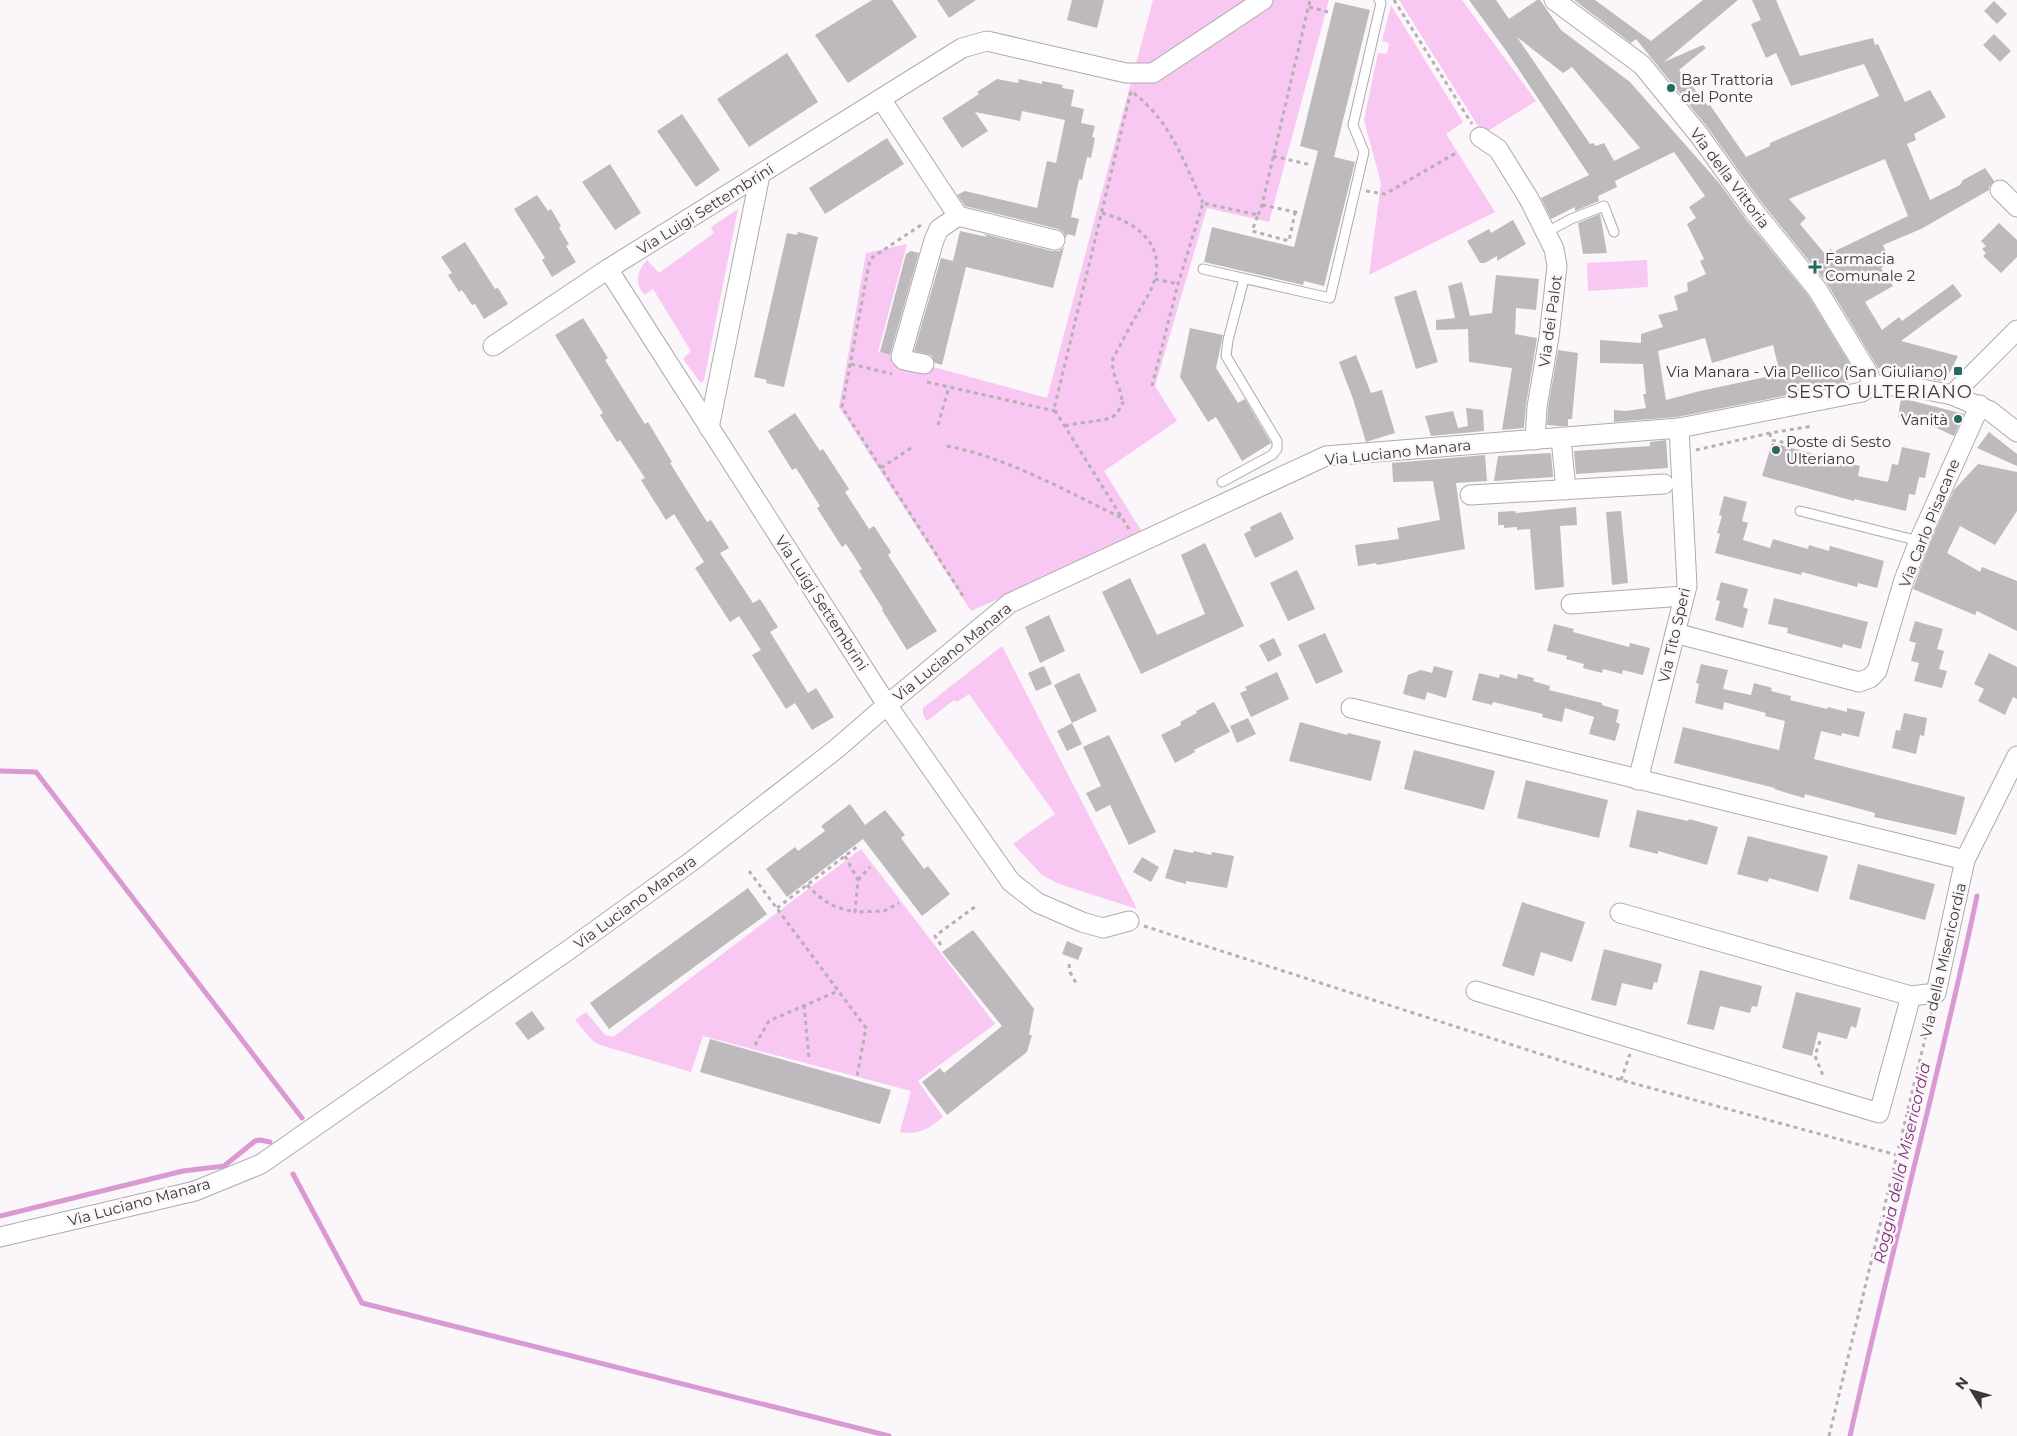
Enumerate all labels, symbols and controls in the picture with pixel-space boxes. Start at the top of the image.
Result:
place label: Bar Trattoria del Ponte [1681,70,1774,106]
marker: Bar Trattoria del Ponte [1665,82,1677,94]
street label: Via della Vittoria [1686,124,1774,232]
street label: Via Luigi Settembrini [633,159,777,259]
place label: Farmacia Comunale 2 [1825,249,1915,285]
marker: Farmacia Comunale 2 [1809,261,1821,273]
street label: Via dei Palot [1534,274,1566,368]
place label: Via Manara - Via Pellico (San Giuliano) [1666,362,1948,381]
marker: Via Manara - Via Pellico (San Giuliano) [1952,365,1964,377]
district label: SESTO ULTERIANO [1787,381,1973,403]
place label: Vanità [1901,410,1948,429]
marker: Vanità [1952,413,1964,425]
place label: Poste di Sesto Ulteriano [1786,432,1891,468]
street label: Via Luciano Manara [1324,435,1472,469]
marker: Poste di Sesto Ulteriano [1770,444,1782,456]
street label: Via Carlo Pisacane [1895,456,1963,590]
street label: Via Luigi Settembrini [771,532,873,674]
street label: Via Tito Speri [1654,586,1694,684]
street label: Via Luciano Manara [889,598,1015,706]
street label: Via Luciano Manara [570,851,700,953]
street label: Via della Misericordia [1916,881,1970,1039]
water label: Roggia della Misericordia [1870,1060,1934,1265]
street label: Via Luciano Manara [66,1174,212,1230]
north arrow [1947,1366,1997,1416]
text: N [1951,1373,1972,1393]

